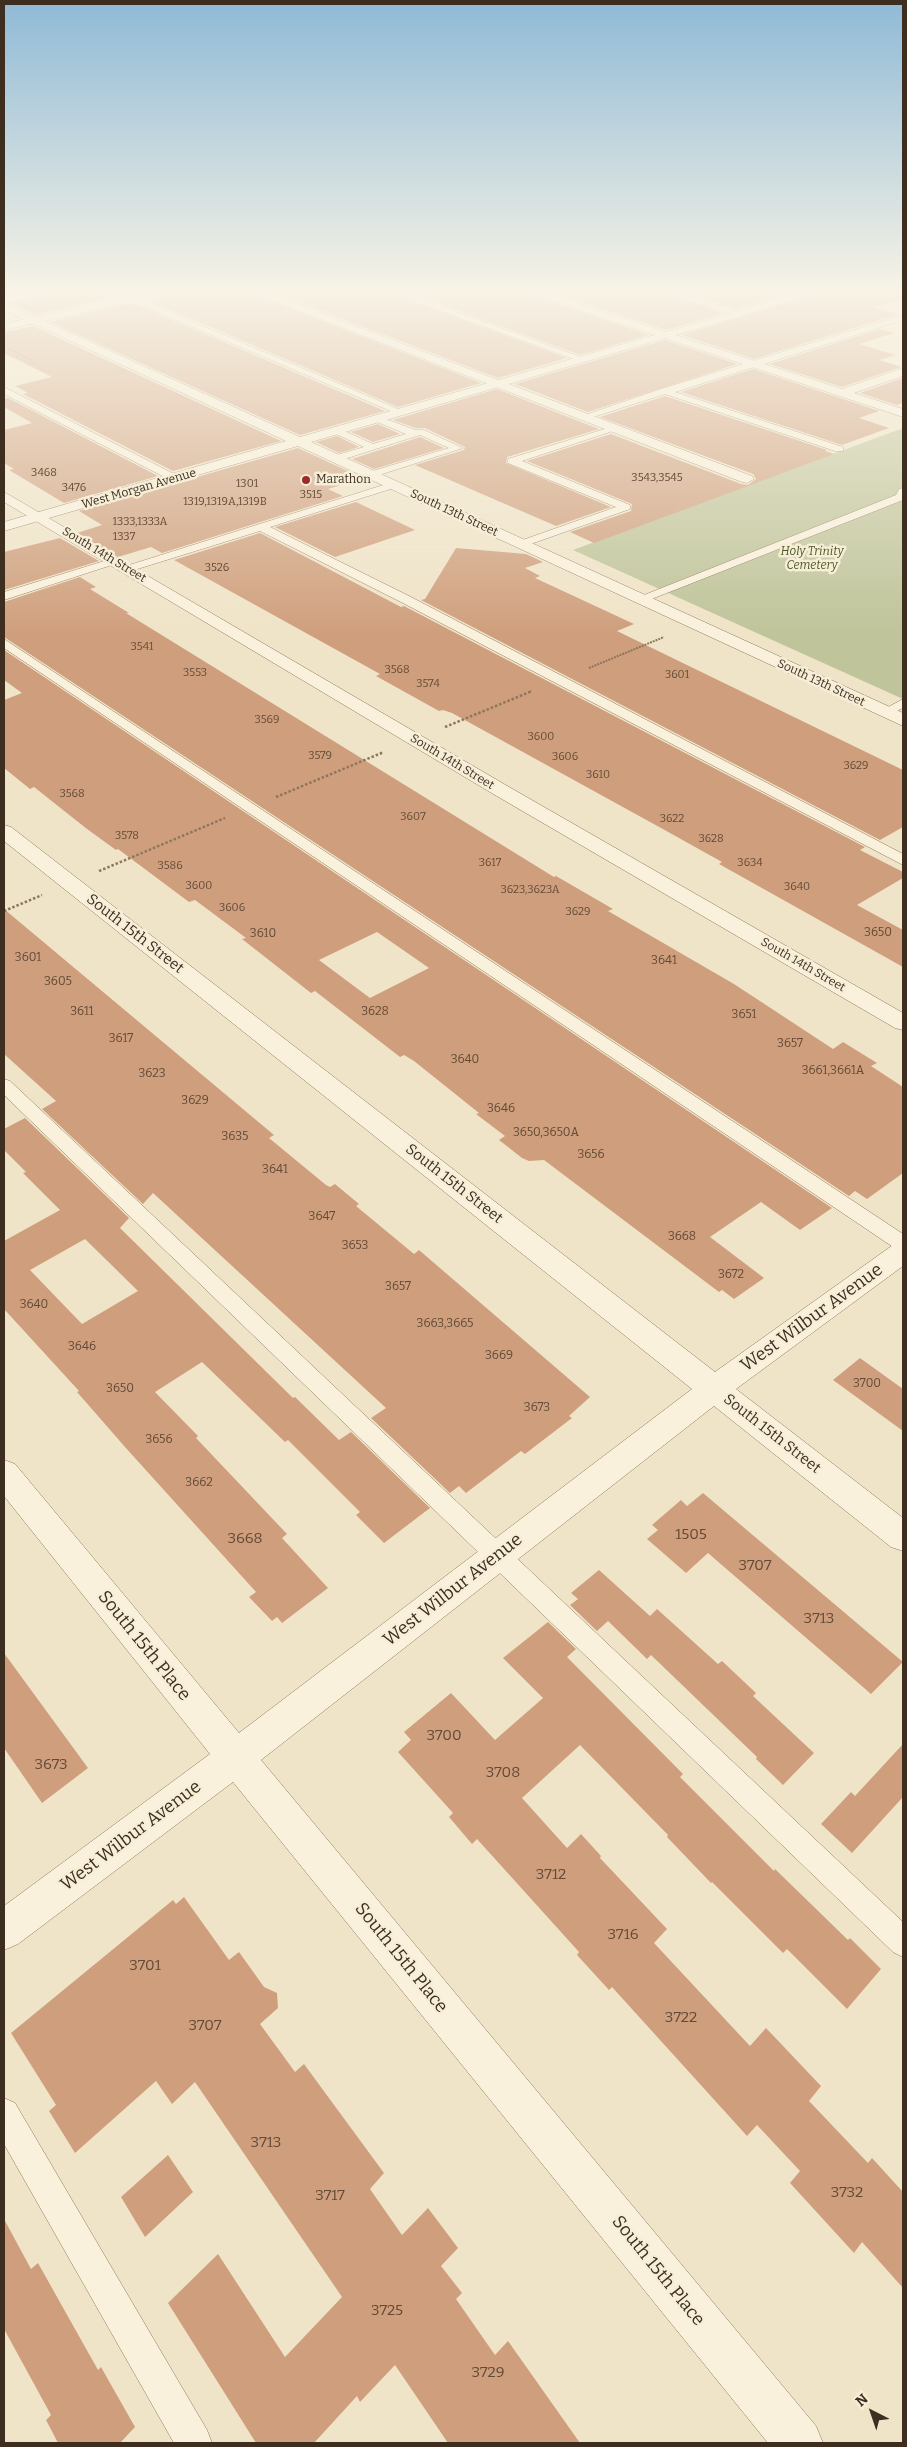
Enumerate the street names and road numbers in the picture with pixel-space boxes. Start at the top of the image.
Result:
street label: West Morgan Avenue [80,466,198,512]
street label: South 13th Street [408,486,500,540]
street label: South 14th Street [59,524,149,586]
street label: South 13th Street [775,656,867,710]
street label: South 14th Street [407,731,497,793]
street label: South 15th Street [83,890,187,978]
street label: South 14th Street [758,935,848,995]
street label: South 15th Street [402,1140,506,1228]
street label: West Wilbur Avenue [737,1259,887,1377]
street label: South 15th Street [720,1390,824,1478]
street label: West Wilbur Avenue [379,1529,527,1651]
street label: South 15th Place [93,1587,195,1705]
street label: West Wilbur Avenue [57,1776,205,1896]
street label: South 15th Place [350,1899,452,2017]
street label: South 15th Place [607,2212,709,2330]

